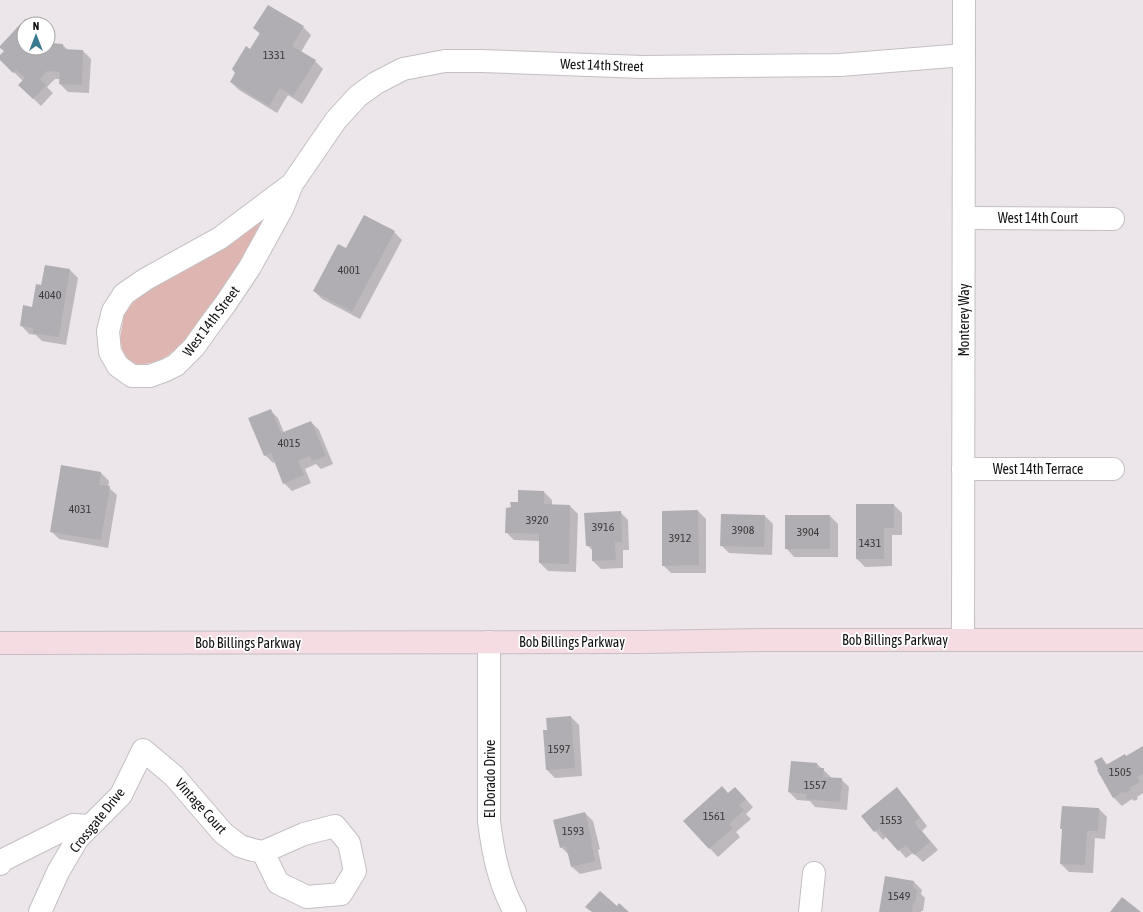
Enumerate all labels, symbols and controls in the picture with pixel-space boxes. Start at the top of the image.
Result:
north arrow [16,16,56,56]
text: N [33,20,39,32]
house number: 1331 [263,48,286,62]
street label: West 14th Street [560,56,644,74]
street label: West 14th Court [998,210,1078,226]
house number: 4001 [338,263,361,277]
street label: West 14th Street [179,283,243,359]
street label: Monterey Way [956,283,972,357]
house number: 4040 [39,288,62,302]
house number: 4015 [278,436,300,450]
street label: West 14th Terrace [993,461,1083,477]
house number: 4031 [69,502,92,516]
house number: 3920 [526,513,549,527]
house number: 3916 [592,520,615,534]
house number: 3908 [732,523,755,537]
house number: 3904 [797,525,820,539]
house number: 3912 [669,531,691,545]
house number: 1431 [859,536,882,550]
street label: Bob Billings Parkway [842,632,948,648]
street label: Bob Billings Parkway [519,634,625,650]
street label: Bob Billings Parkway [195,635,301,651]
street label: El Dorado Drive [482,740,498,818]
house number: 1597 [548,742,571,756]
house number: 1505 [1109,765,1131,779]
street label: Vintage Court [172,775,230,837]
house number: 1557 [804,778,827,792]
street label: Crossgate Drive [66,784,128,856]
house number: 1561 [703,809,726,823]
house number: 1553 [880,813,902,827]
house number: 1593 [562,824,584,838]
house number: 1549 [888,889,911,903]

